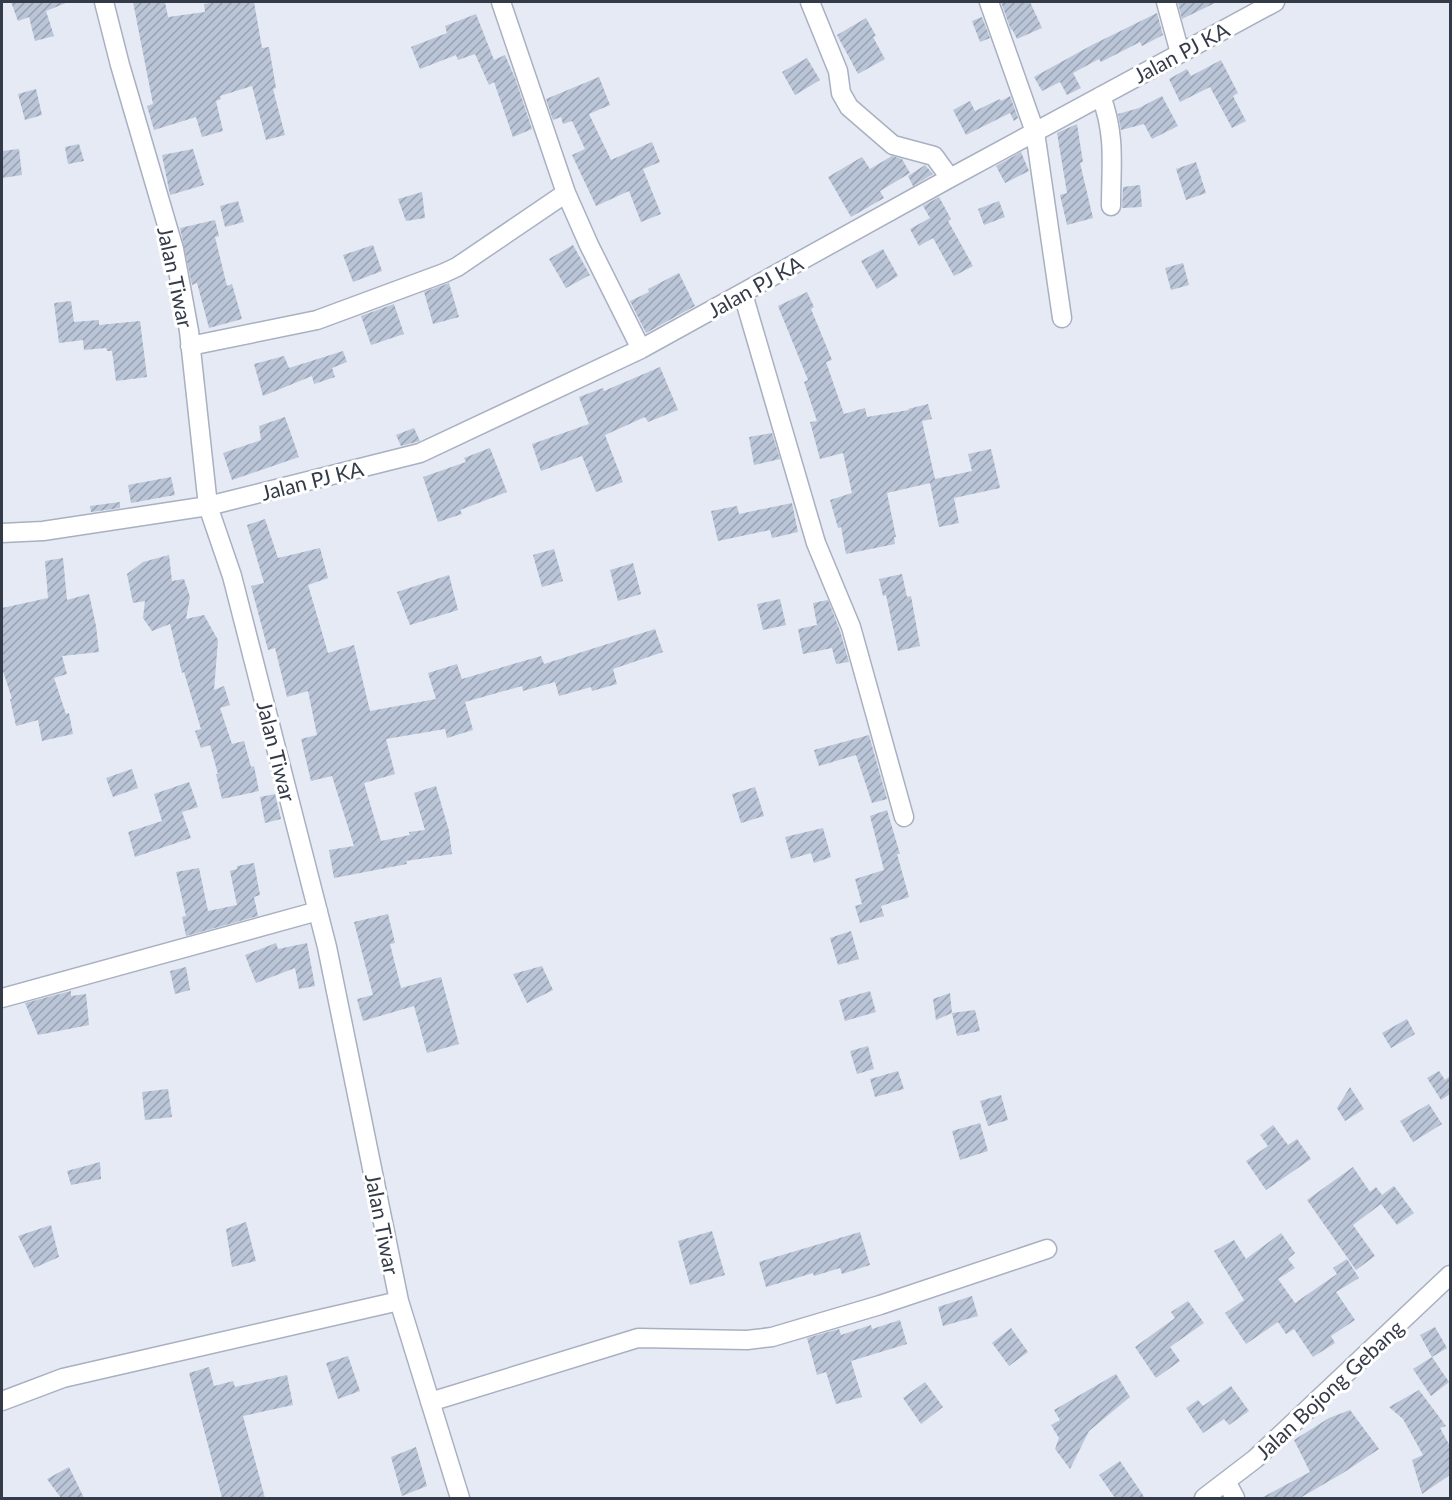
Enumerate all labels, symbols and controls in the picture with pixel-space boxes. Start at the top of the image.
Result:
street label: Jalan PJ KA [1129,16,1234,88]
street label: Jalan Tiwar [153,224,199,330]
street label: Jalan PJ KA [703,249,808,322]
street label: Jalan PJ KA [258,455,367,505]
street label: Jalan Tiwar [252,698,302,804]
street label: Jalan Tiwar [361,1171,405,1277]
street label: Jalan Bojong Gebang [1250,1314,1408,1464]

